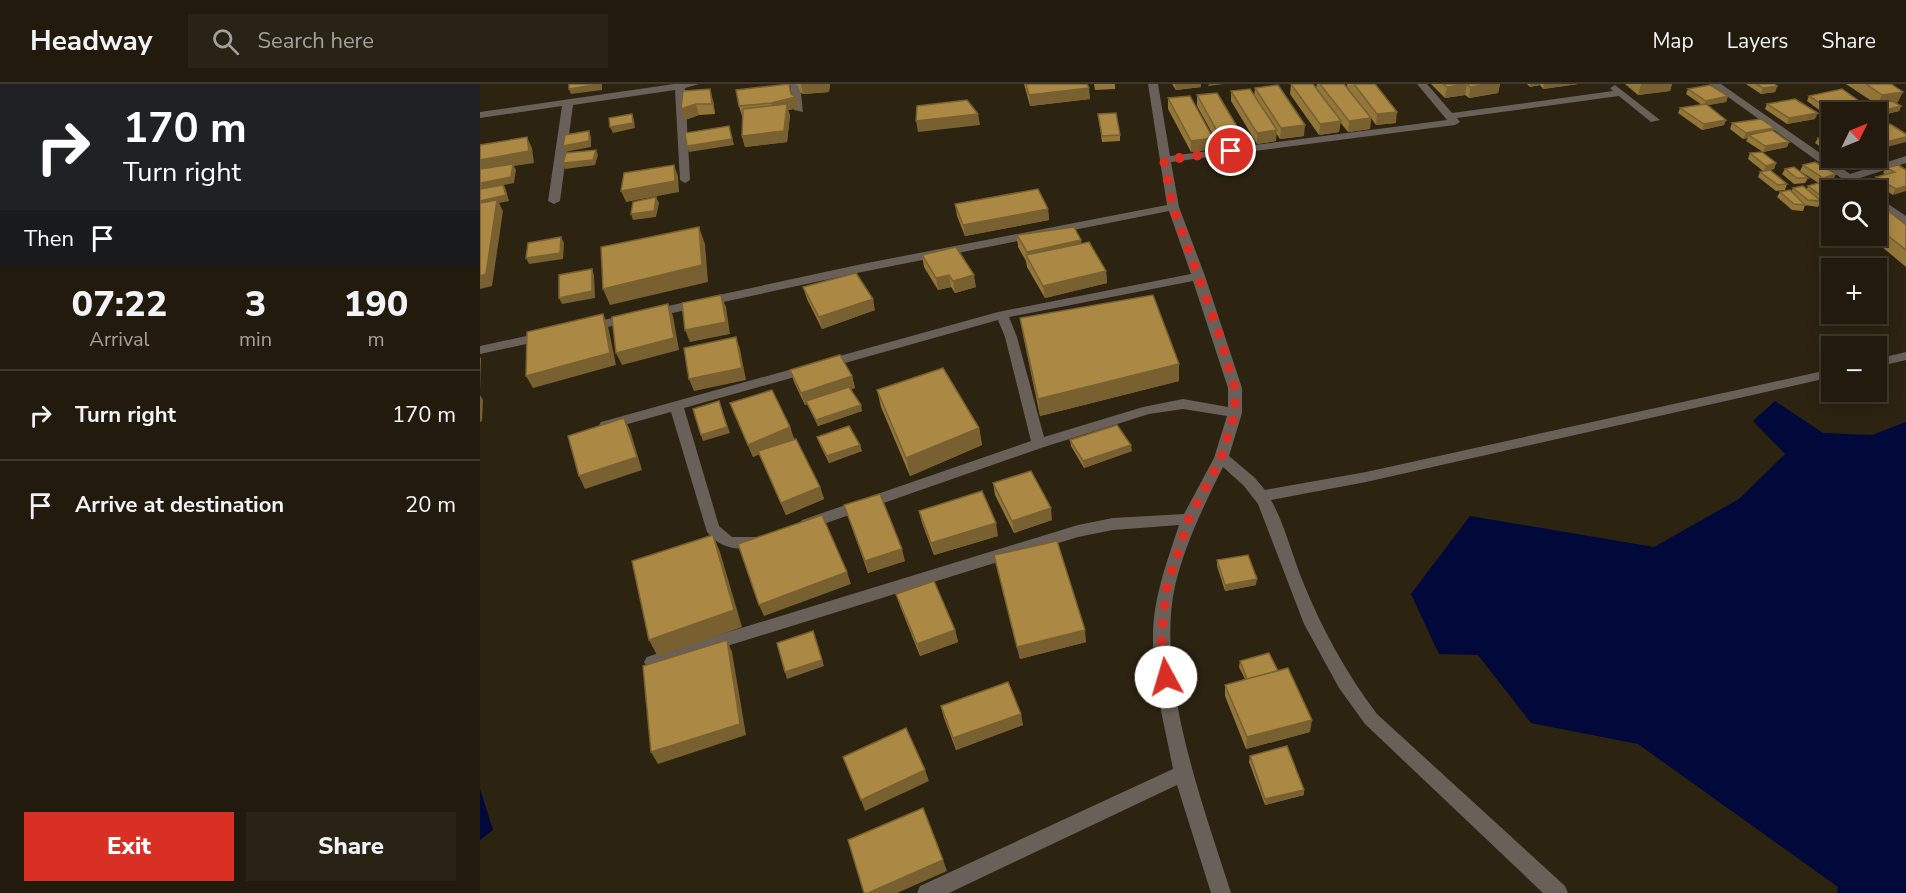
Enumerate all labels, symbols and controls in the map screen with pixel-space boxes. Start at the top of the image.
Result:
search box [188,14,608,68]
text: Headway [30,22,152,60]
icon: search [209,25,242,58]
text: Search here [257,26,374,56]
text: Map [1652,27,1694,55]
text: Layers [1727,27,1788,55]
text: Share [1821,27,1876,55]
text: 170 m [123,100,247,157]
north arrow [1821,102,1887,168]
map controls [1821,102,1887,402]
icon: right [24,108,102,186]
pin [1205,125,1256,176]
icon: arrive [1214,134,1247,167]
text: Turn right [123,154,241,191]
button: search [1821,180,1887,246]
icon: arrive [86,222,119,255]
text: Then [24,224,74,254]
button: + [1821,258,1887,324]
text: 07:22 [72,280,167,329]
text: 3 [245,280,266,329]
text: 190 [344,280,408,329]
text: Arrival [89,326,150,353]
text: min [239,326,272,353]
text: m [367,326,385,353]
button: − [1821,336,1887,402]
icon: right [24,399,57,432]
text: Turn right [75,400,176,430]
text: 170 m [392,400,456,430]
icon: arrive [24,489,57,522]
text: Arrive at destination [75,490,284,520]
text: 20 m [405,490,456,520]
position arrow [1134,645,1198,709]
button: Exit [24,812,234,881]
button: Share [246,812,456,881]

